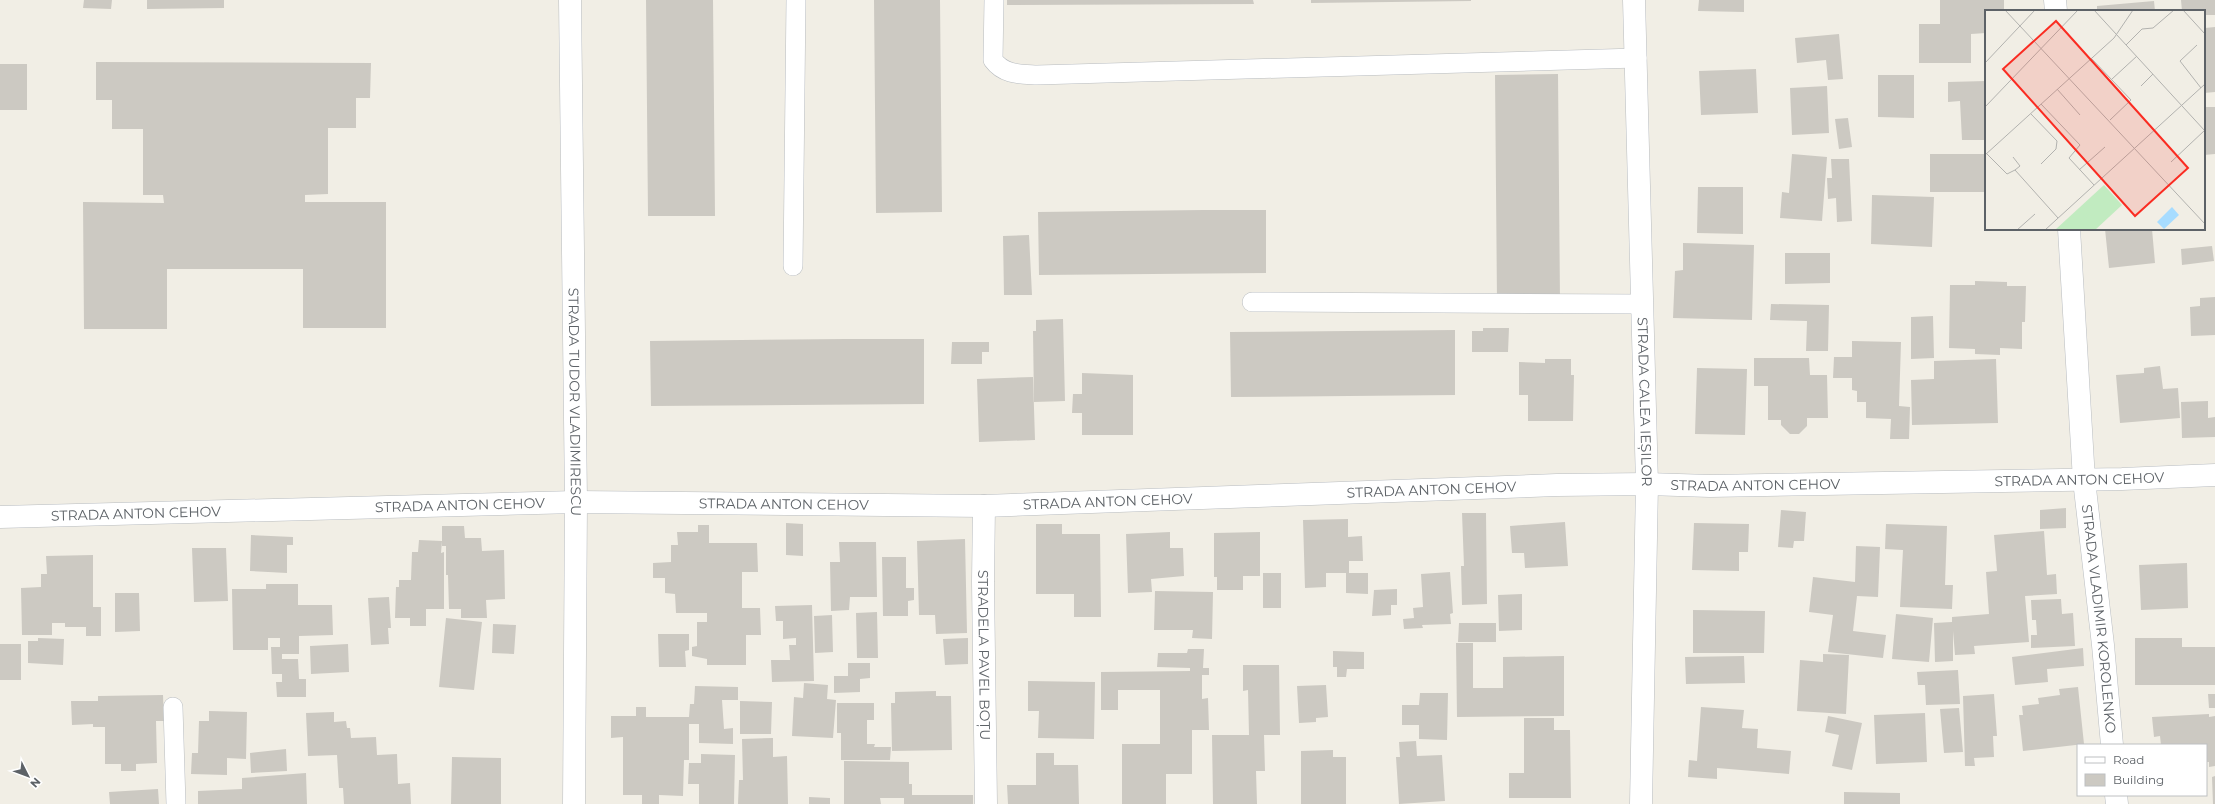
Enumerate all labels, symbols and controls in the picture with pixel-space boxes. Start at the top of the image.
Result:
inset map [1985,10,2205,230]
street label: STRADA TUDOR VLADIMIRESCU [564,288,585,516]
street label: STRADA CALEA IEȘILOR [1634,317,1656,487]
street label: STRADA ANTON CEHOV [1994,468,2165,490]
street label: STRADA ANTON CEHOV [1670,475,1841,495]
street label: STRADA ANTON CEHOV [1346,477,1517,502]
street label: STRADA ANTON CEHOV [1022,489,1193,514]
street label: STRADA ANTON CEHOV [375,494,545,516]
street label: STRADA ANTON CEHOV [699,494,869,514]
street label: STRADA ANTON CEHOV [51,502,221,525]
street label: STRADA VLADIMIR KOROLENKO [2078,503,2120,734]
street label: STRADELA PAVEL BOȚU [974,570,994,740]
legend [2077,744,2207,796]
text: Road [2113,752,2144,767]
north arrow [8,756,48,796]
text: Building [2113,772,2164,787]
text: N [27,775,44,791]

